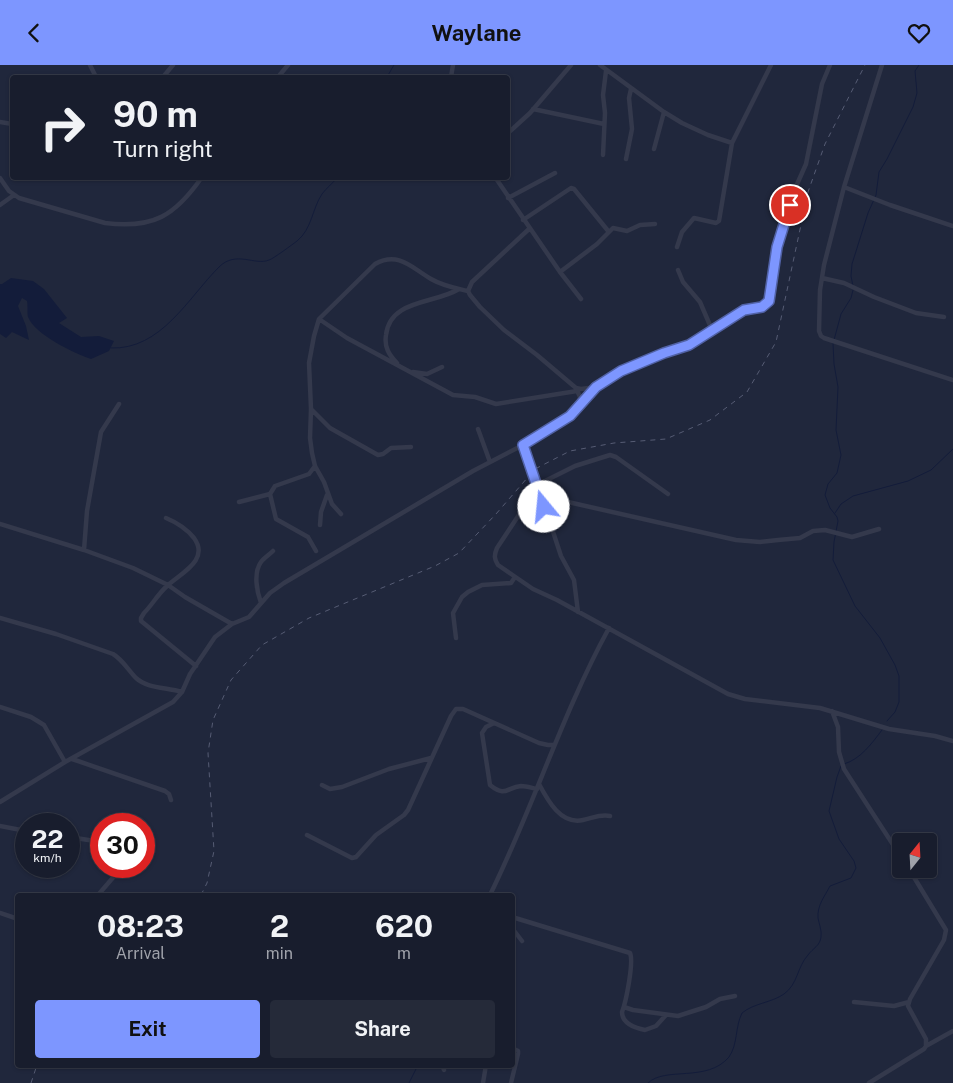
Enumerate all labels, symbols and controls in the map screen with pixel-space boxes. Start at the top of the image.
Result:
icon: back [20,19,48,47]
icon: heart [905,19,933,47]
text: Waylane [432,20,521,46]
text: 90 m [113,94,198,135]
icon: right [30,95,95,160]
text: Turn right [113,136,213,162]
pin [769,184,811,226]
icon: arrive [776,191,804,219]
position arrow [517,480,569,532]
speed limit sign: 30 [90,813,155,878]
text: 22 [32,824,63,854]
north arrow [892,833,938,877]
map controls [892,833,937,878]
text: km/h [33,851,62,865]
text: 08:23 [97,908,184,944]
text: 2 [270,908,289,944]
text: 620 [375,908,433,944]
text: Arrival [116,944,165,963]
text: min [266,944,293,963]
text: m [397,944,411,963]
button: Exit [35,1000,260,1058]
button: Share [270,1000,495,1058]

